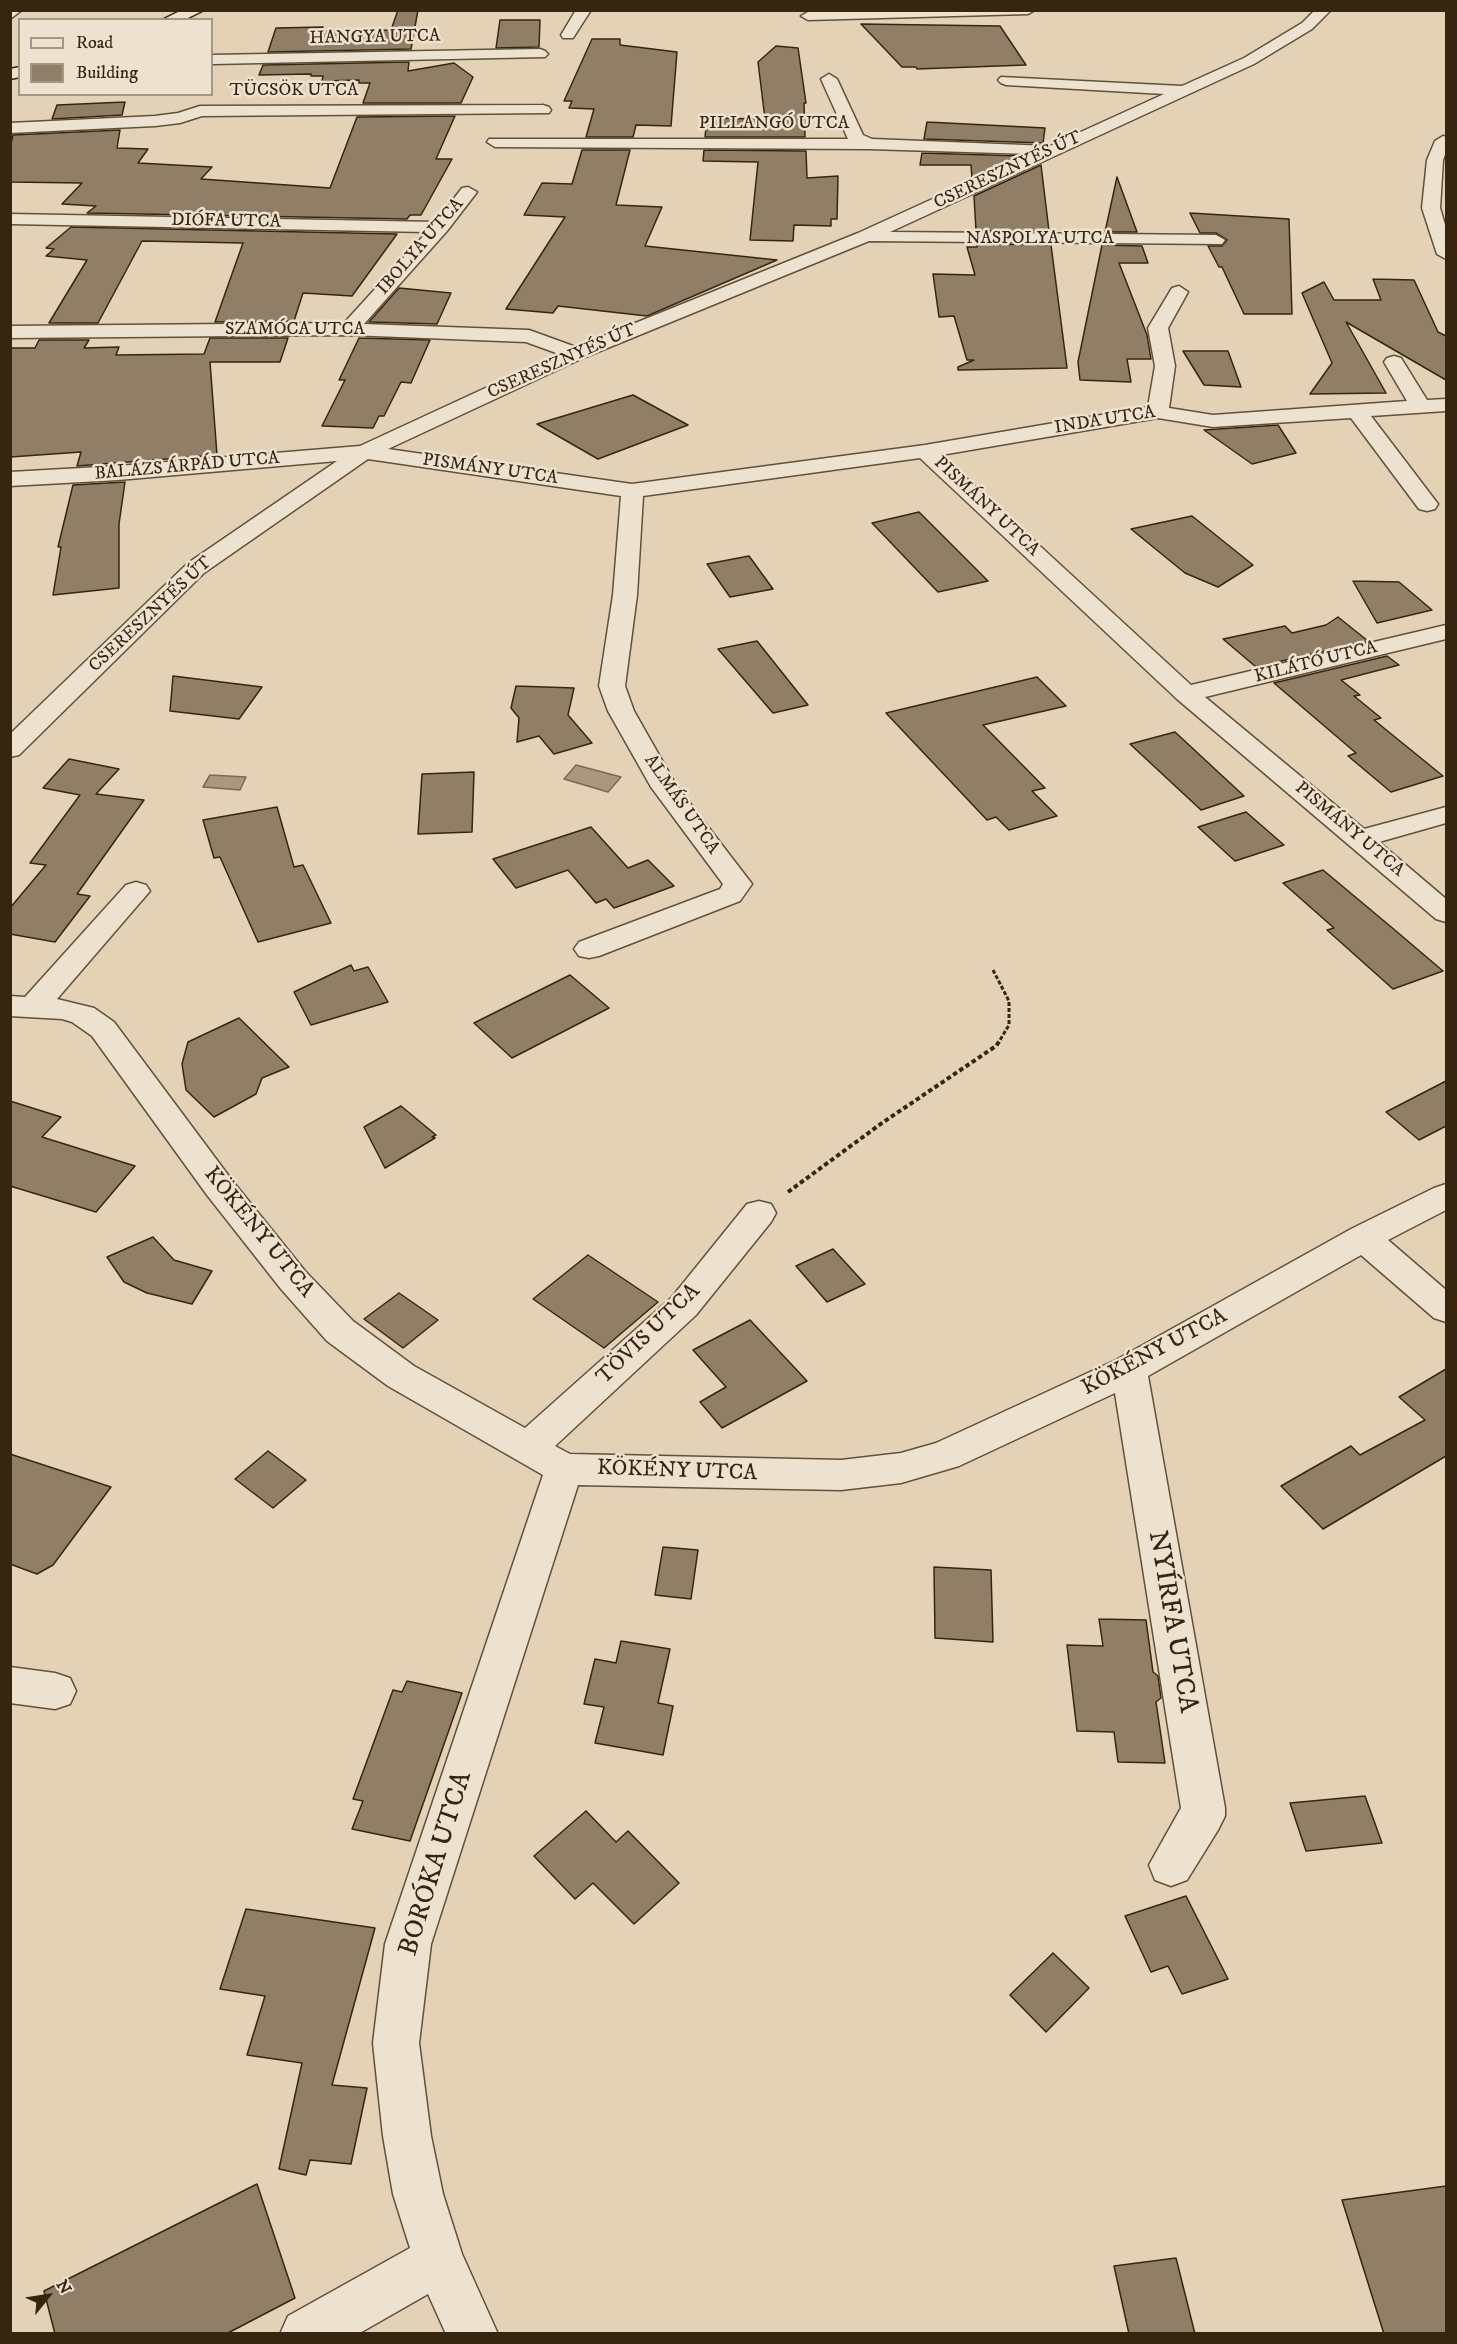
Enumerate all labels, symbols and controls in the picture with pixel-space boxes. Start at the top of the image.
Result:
legend [18,18,213,96]
street label: HANGYA UTCA [309,26,441,50]
text: Road [76,32,113,54]
text: Building [76,62,138,84]
street label: TÜCSÖK UTCA [230,80,358,102]
street label: PILLANGÓ UTCA [699,113,849,135]
street label: CSERESZNYÉS ÚT [931,127,1085,215]
street label: IBOLYA UTCA [373,194,469,300]
street label: DIÓFA UTCA [171,210,281,234]
street label: NASPOLYA UTCA [966,228,1114,250]
street label: SZAMÓCA UTCA [225,319,365,341]
street label: CSERESZNYÉS ÚT [485,320,639,404]
street label: INDA UTCA [1053,402,1157,440]
street label: BALÁZS ÁRPÁD UTCA [94,448,280,486]
street label: PISMÁNY UTCA [421,450,559,490]
street label: PISMÁNY UTCA [929,453,1043,561]
street label: CSERESZNYÉS ÚT [85,553,217,677]
street label: KILÁTÓ UTCA [1252,637,1380,689]
street label: ALMÁS UTCA [639,751,723,859]
street label: PISMÁNY UTCA [1290,778,1408,882]
street label: KÖKÉNY UTCA [197,1162,319,1304]
street label: TÖVIS UTCA [592,1279,706,1391]
street label: KÖKÉNY UTCA [1078,1304,1232,1402]
street label: KÖKÉNY UTCA [596,1456,758,1488]
street label: NYÍRFA UTCA [1139,1529,1203,1715]
street label: BORÓKA UTCA [394,1768,480,1960]
north arrow [18,2266,78,2326]
text: N [52,2276,76,2298]

